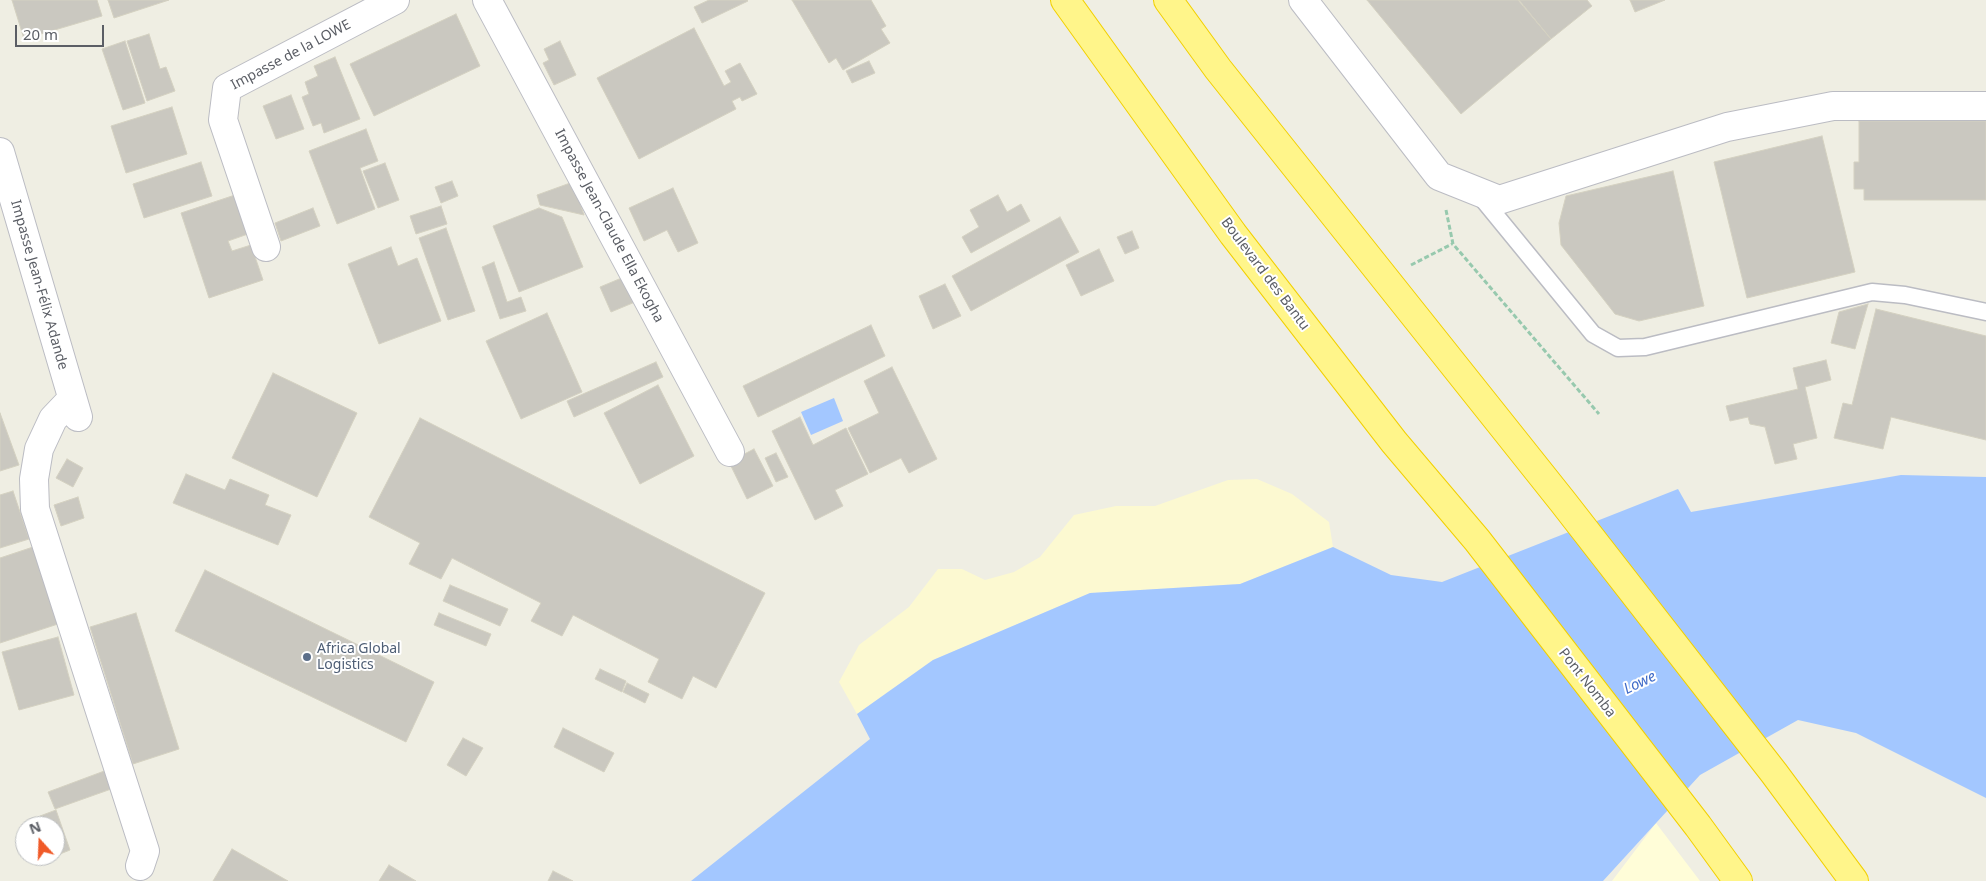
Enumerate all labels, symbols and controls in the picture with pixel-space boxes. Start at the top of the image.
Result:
scale bar [18,15,106,47]
street label: Impasse de la LOWE [228,16,354,94]
text: 20 m [23,24,58,44]
street label: Impasse Jean-Claude Ella Ekogha [551,127,667,325]
street label: Impasse Jean-Félix Adande [7,198,71,372]
street label: Boulevard des Bantu [1217,215,1313,333]
place label: Africa Global Logistics [317,641,401,674]
street label: Pont Nomba [1555,645,1619,721]
marker: Africa Global Logistics [301,651,313,663]
water label: Lowe [1621,668,1659,698]
north arrow [15,816,65,866]
text: N [26,817,44,838]

